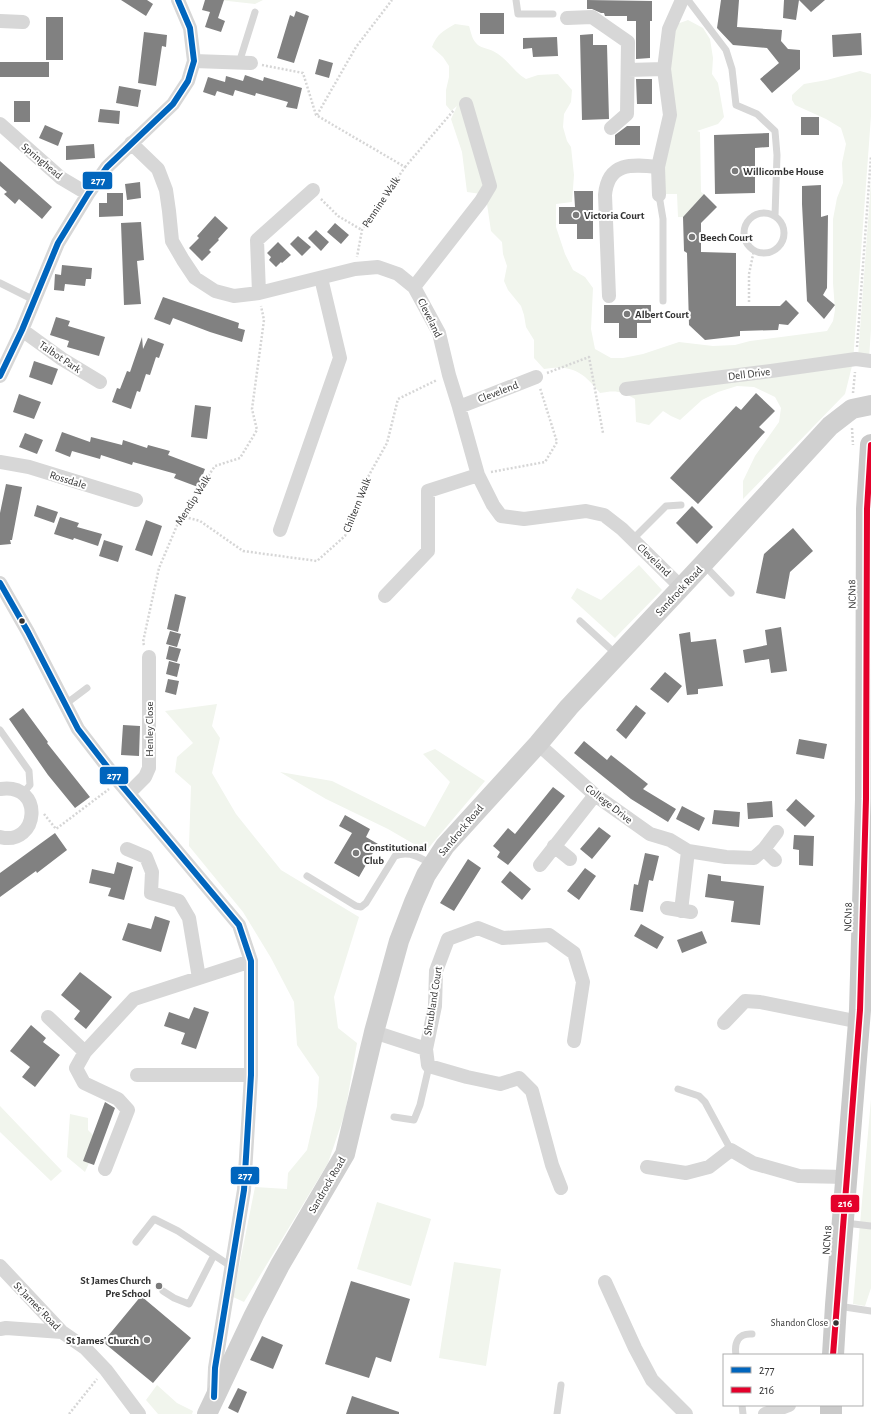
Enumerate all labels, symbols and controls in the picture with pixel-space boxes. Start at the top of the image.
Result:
street label: Springhead [20,141,65,181]
marker: Willicombe House [730,166,740,176]
place label: Willicombe House [743,166,824,177]
line badge: 277 [82,171,113,190]
text: 277 [91,175,106,186]
street label: Pennine Walk [360,175,402,229]
marker: Victoria Court [571,210,581,220]
place label: Victoria Court [584,210,645,221]
marker: Beech Court [687,232,697,242]
place label: Beech Court [700,232,753,243]
street label: Cleveland [416,297,444,340]
marker: Albert Court [622,309,632,319]
place label: Albert Court [635,309,689,320]
street label: Talbot Park [37,339,83,375]
street label: Dell Drive [727,366,771,382]
street label: Clevelend [476,379,520,405]
street label: Rossdale [48,469,88,491]
street label: Mendip Walk [173,473,213,527]
street label: Chiltern Walk [341,476,373,534]
street label: Cleveland [635,541,673,579]
street label: Sandrock Road [653,564,705,618]
street label: NCN18 [846,579,858,609]
unlabelled marker [17,616,27,626]
street label: Henley Close [144,701,155,757]
line badge: 277 [99,766,129,785]
text: 277 [107,770,122,781]
street label: College Drive [583,782,635,826]
street label: Sandrock Road [436,802,486,858]
place label: Constitutional Club [364,842,427,866]
marker: Constitutional Club [351,848,361,858]
street label: NCN18 [842,902,854,932]
street label: Shrubland Court [422,965,444,1036]
street label: Sandrock Road [306,1155,348,1215]
line badge: 277 [230,1166,260,1185]
text: 277 [238,1170,253,1181]
line badge: 216 [830,1194,860,1213]
text: 216 [838,1198,852,1209]
street label: NCN18 [820,1225,834,1255]
place label: St James Church Pre School [80,1275,151,1299]
street label: St James' Road [11,1280,63,1332]
marker: St James Church Pre School [154,1281,164,1291]
place label: Shandon Close [771,1318,828,1328]
marker: Shandon Close [831,1318,841,1328]
place label: St James' Church [66,1335,139,1346]
marker: St James' Church [142,1335,152,1345]
legend [723,1354,863,1406]
text: 277 [759,1364,774,1376]
text: 216 [759,1384,775,1396]

